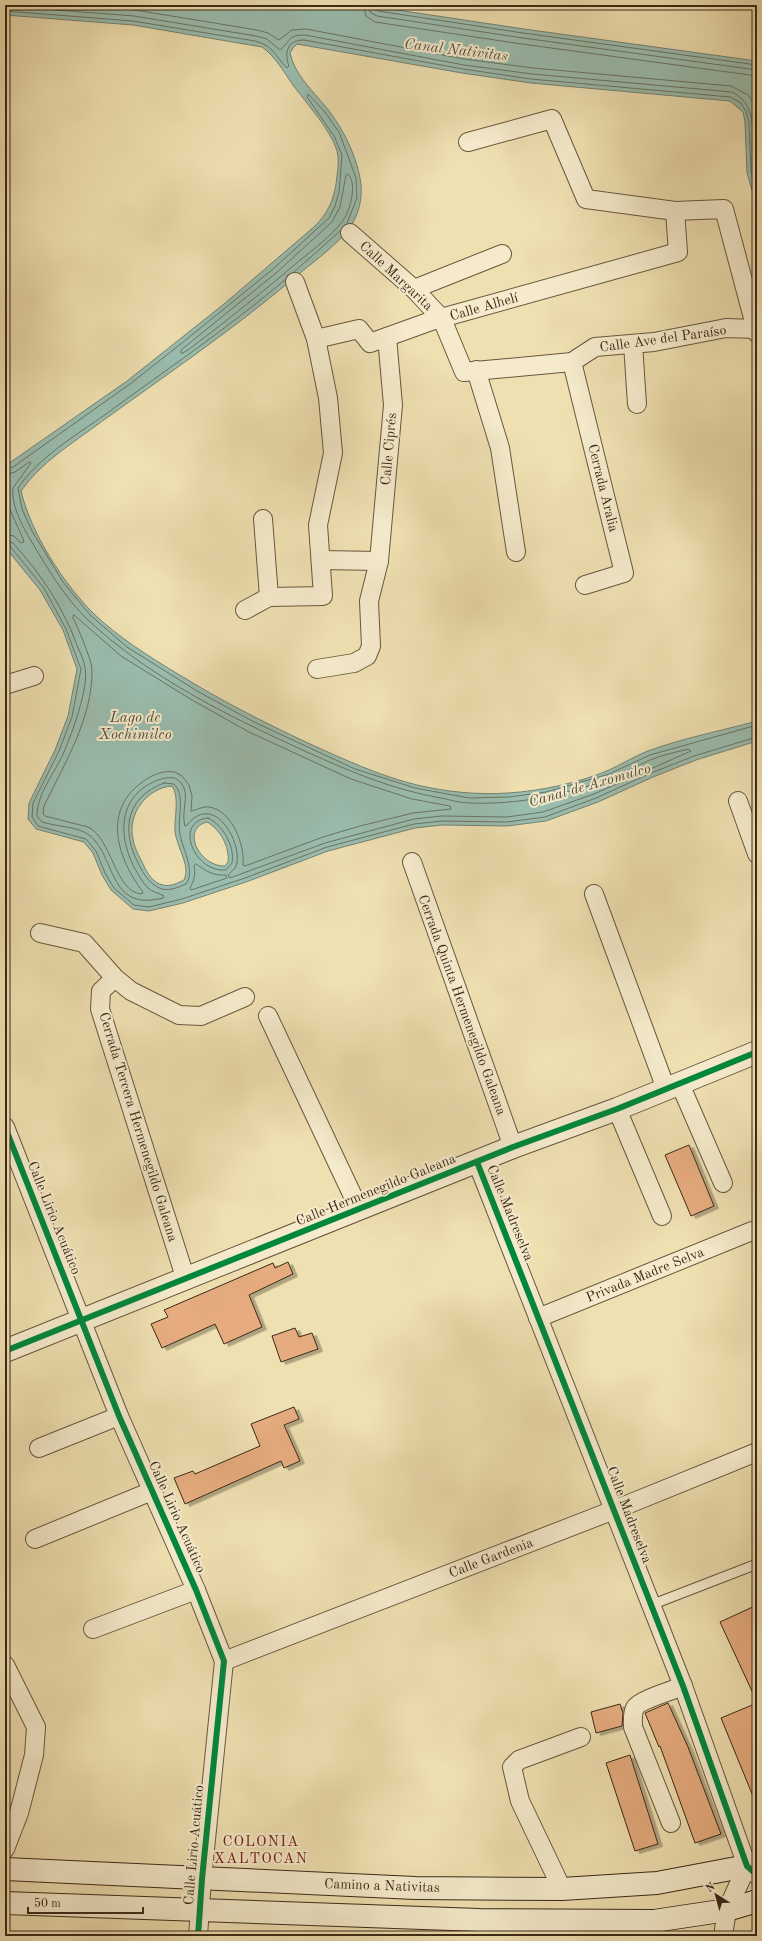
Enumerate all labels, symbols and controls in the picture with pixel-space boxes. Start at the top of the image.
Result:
water label: Canal Nativitas [403,37,509,65]
street label: Calle Margarita [357,239,435,313]
street label: Calle Alhelí [448,291,520,323]
street label: Calle Ave del Paraíso [599,323,727,355]
street label: Calle Ciprés [379,412,399,486]
street label: Cerrada Aralia [585,443,621,534]
water label: Lago de Xochimilco [98,711,172,743]
water label: Canal de Axomulco [527,761,653,811]
street label: Cerrada Quinta Hermenegildo Galeana [416,893,509,1117]
street label: Cerrada Tercera Hermenegildo Galeana [96,1010,180,1244]
street label: Calle Hermenegildo Galeana [294,1151,458,1228]
street label: Calle Lirio Acuático [25,1159,83,1277]
street label: Calle Madreselva [484,1163,536,1263]
street label: Privada Madre Selva [584,1245,706,1305]
street label: Calle Lirio Acuático [146,1459,208,1575]
street label: Calle Madreselva [604,1465,654,1565]
street label: Calle Gardenia [447,1535,535,1580]
street label: Calle Lirio Acuático [182,1784,206,1906]
district label: COLONIA XALTOCAN [214,1835,308,1867]
north arrow [696,1875,736,1915]
street label: Camino a Nativitas [324,1877,440,1895]
text: N [704,1881,718,1895]
scale bar [28,1889,143,1915]
text: 50 m [34,1897,61,1910]

